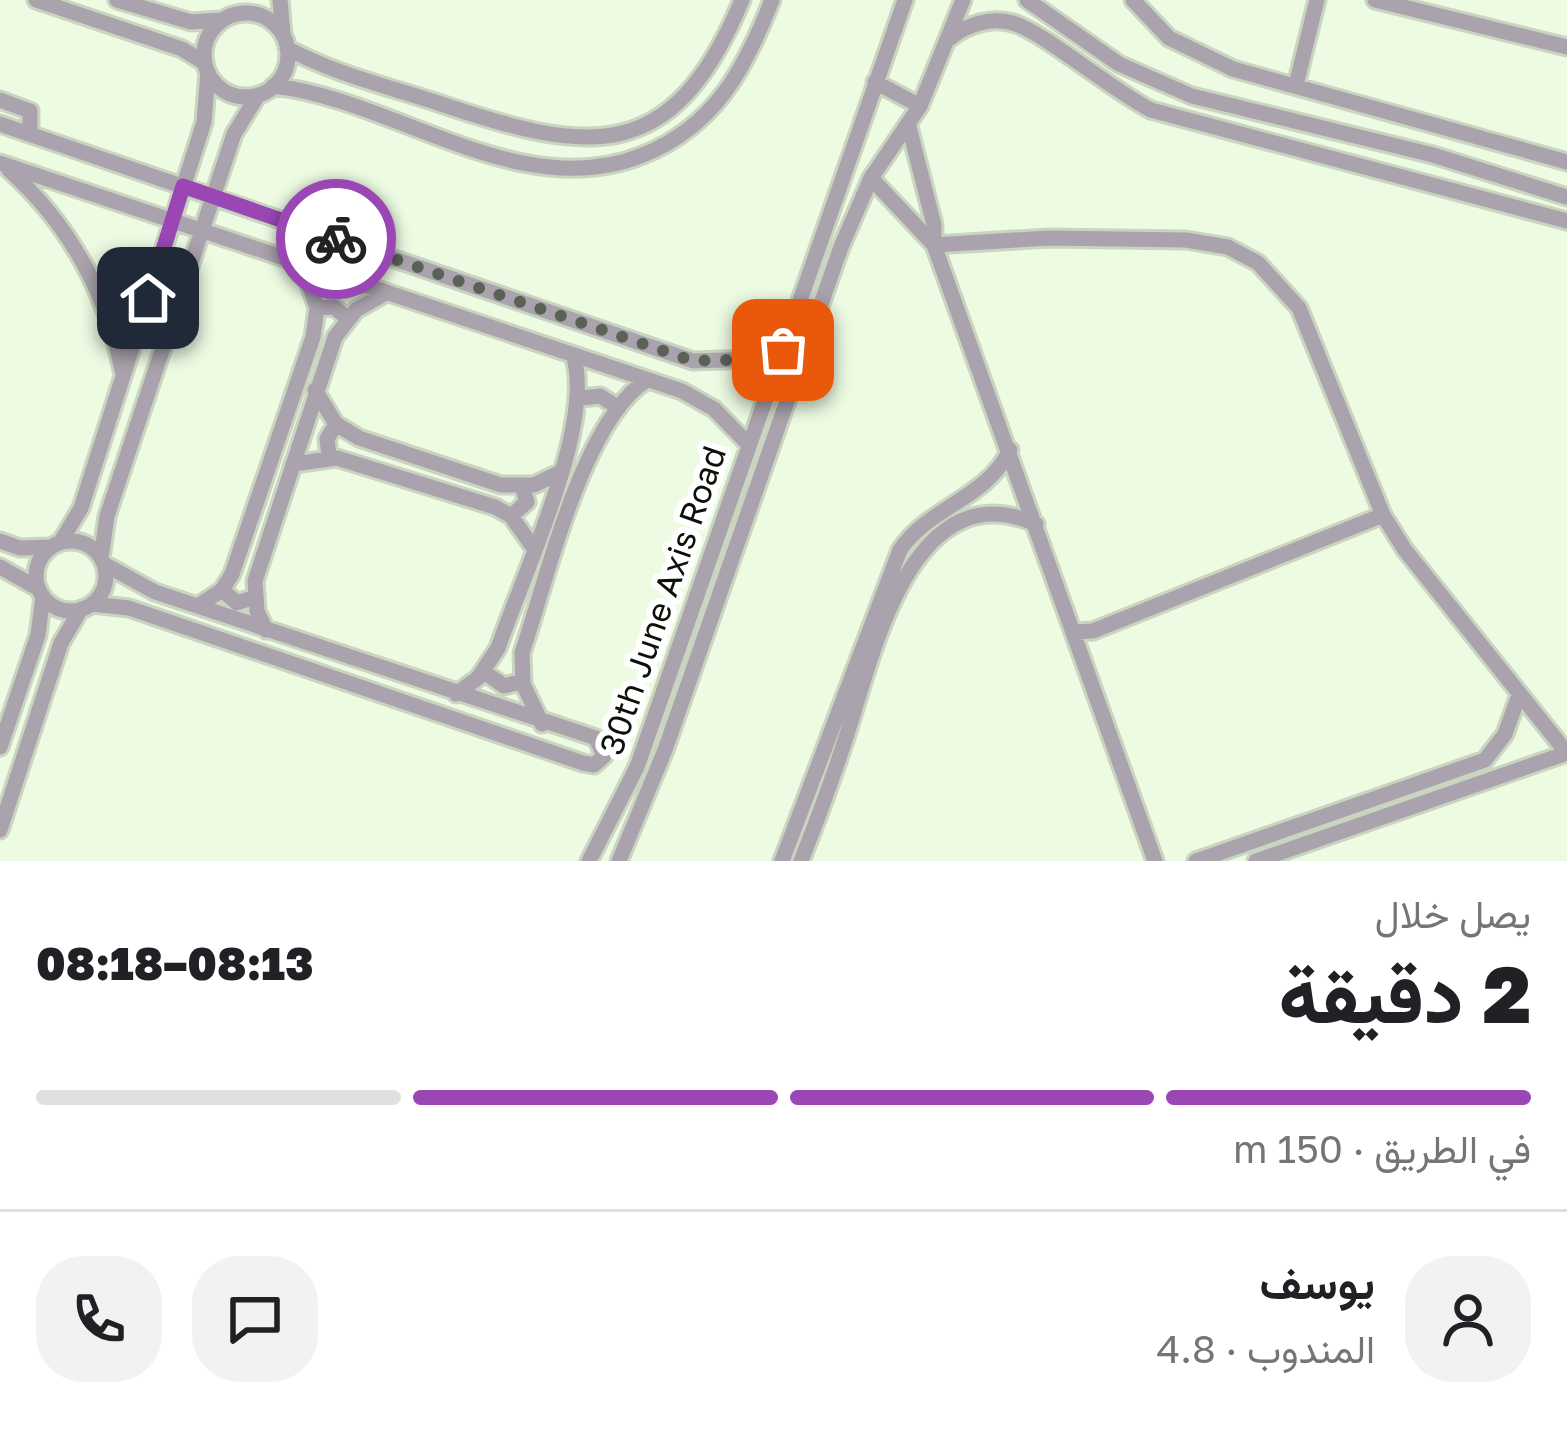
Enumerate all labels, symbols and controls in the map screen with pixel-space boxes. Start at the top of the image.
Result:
courier [276,179,396,299]
icon: bike [303,206,369,272]
pin [97,247,199,349]
icon: home [115,265,181,331]
pin [732,299,834,401]
icon: bag [750,317,816,383]
street label: 30th June Axis Road [591,441,733,759]
text: يصل خلال [1375,890,1531,937]
text: 08:13–08:18 [36,936,313,990]
text: 2 دقيقة [1278,947,1531,1040]
text: في الطريق · 150 m [1233,1125,1531,1172]
text: يوسف [1260,1255,1375,1309]
button: phone [36,1256,162,1382]
button: chat [192,1256,318,1382]
button: person [1405,1256,1531,1382]
text: المندوب · 4.8 [1157,1325,1375,1372]

